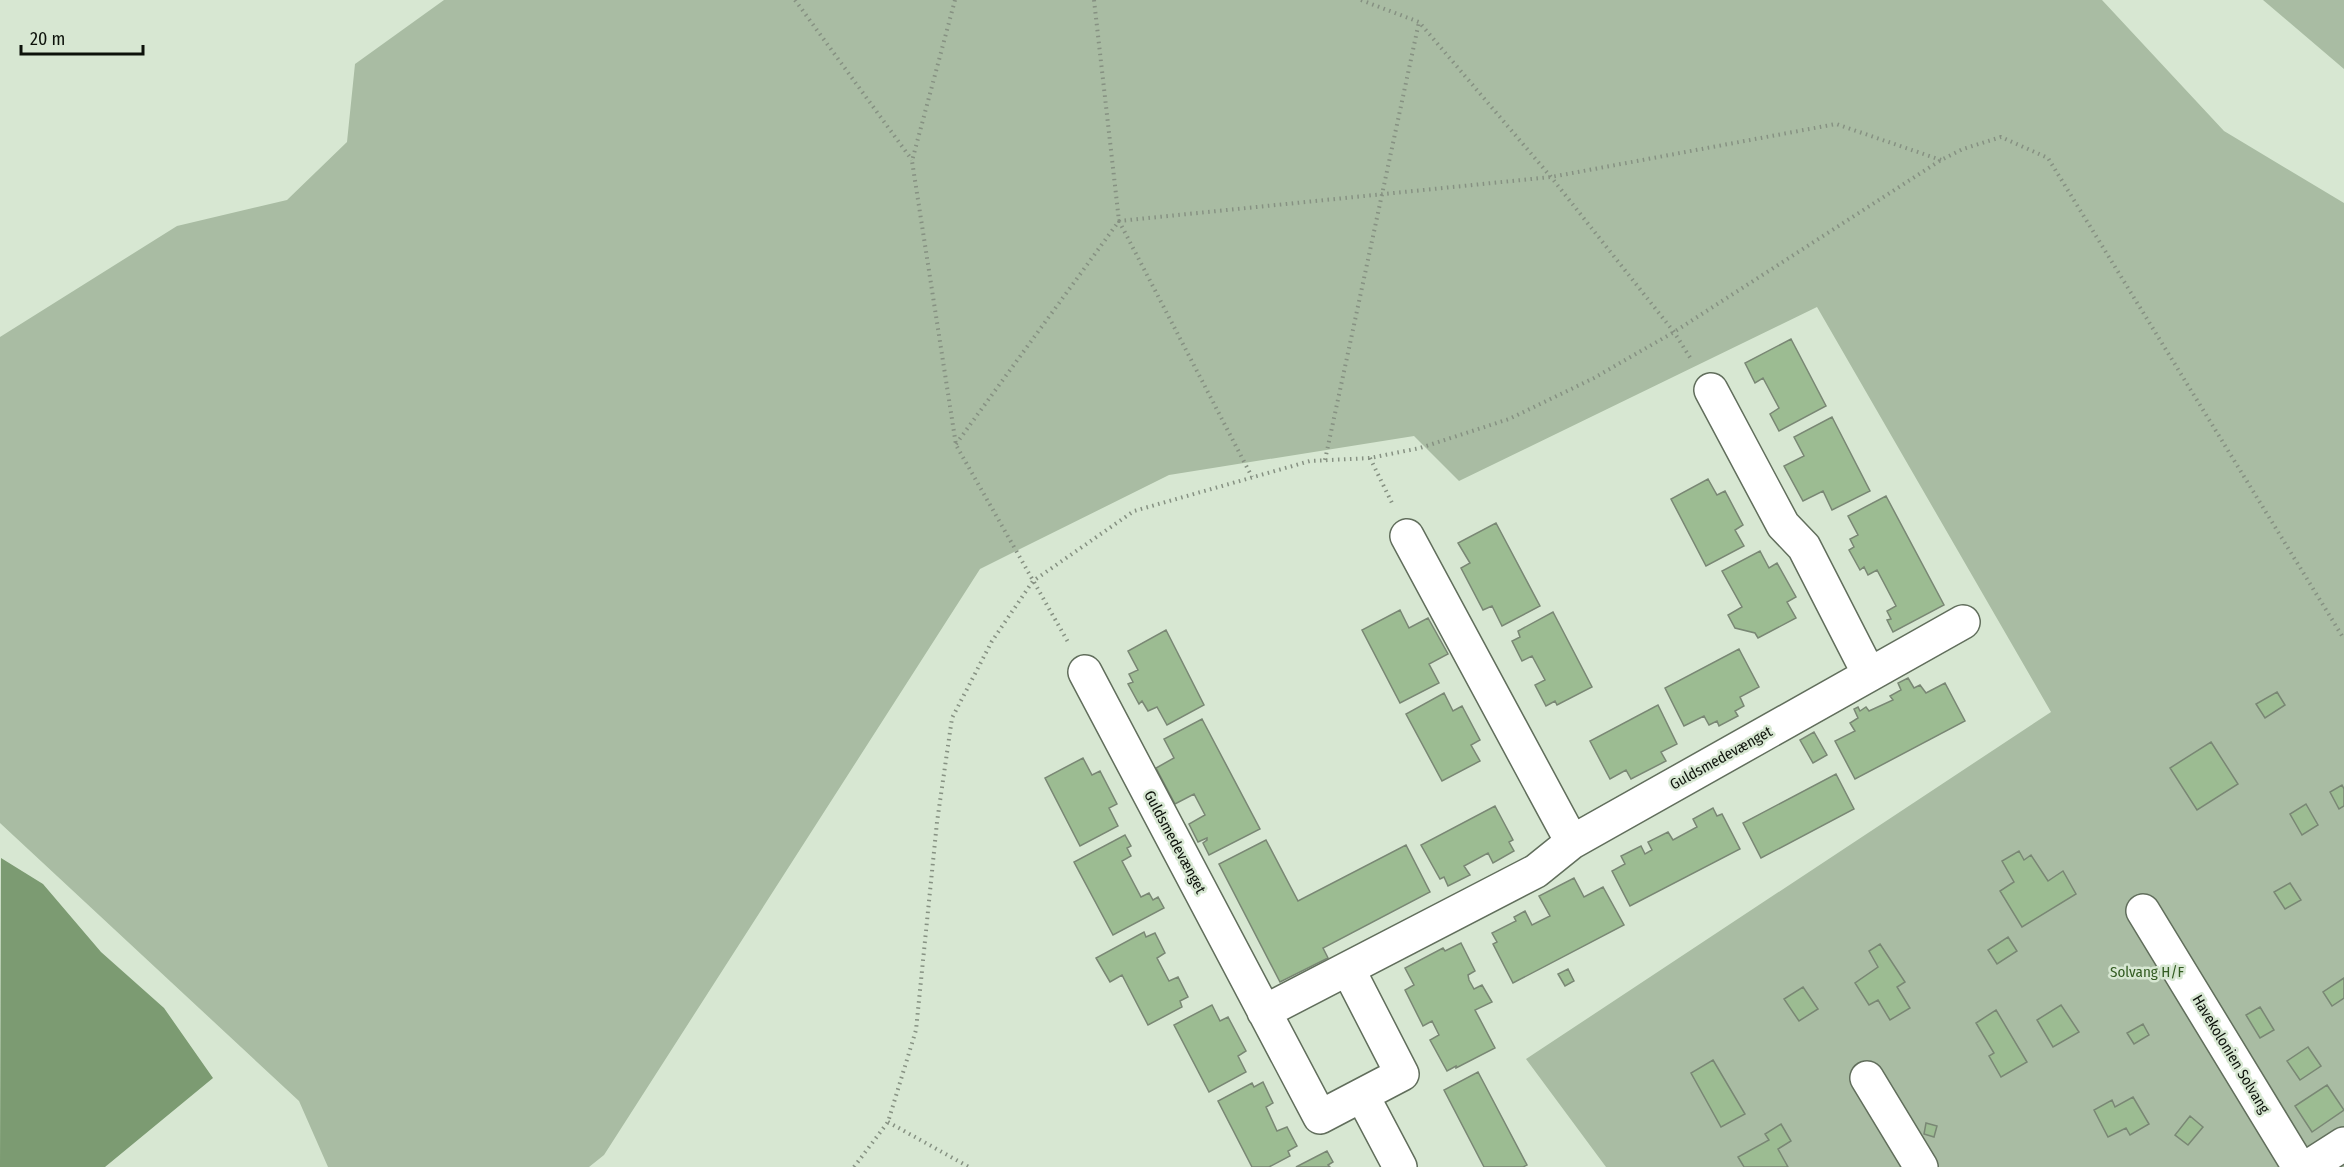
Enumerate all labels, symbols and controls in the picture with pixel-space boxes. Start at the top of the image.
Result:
scale bar [21,18,142,56]
text: 20 m [30,28,65,50]
street label: Guldsmedevænget [1667,722,1775,794]
street label: Guldsmedevænget [1140,787,1210,897]
park label: Solvang H/F [2110,963,2184,981]
street label: Havekolonien Solvang [2188,991,2274,1117]

